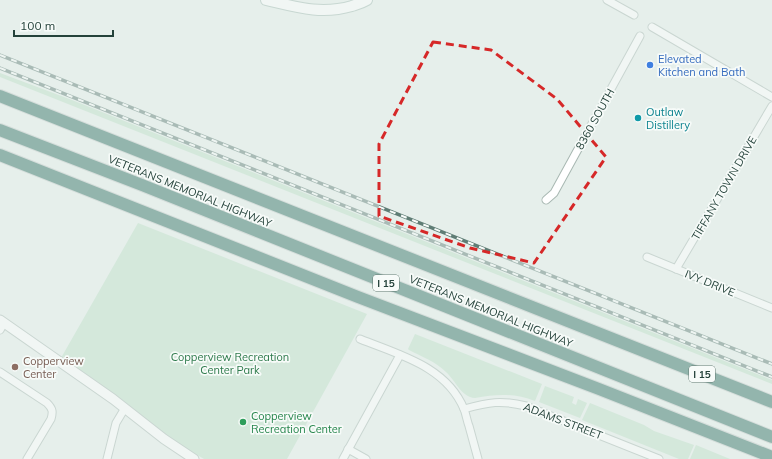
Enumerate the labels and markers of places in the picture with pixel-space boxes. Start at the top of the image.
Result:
place label: Elevated Kitchen and Bath [658,52,745,79]
marker: Elevated Kitchen and Bath [645,60,655,70]
place label: Outlaw Distillery [646,105,690,132]
marker: Outlaw Distillery [633,113,643,123]
place label: Copperview Center [23,354,84,381]
marker: Copperview Center [10,362,20,372]
place label: Copperview Recreation Center [251,409,342,436]
marker: Copperview Recreation Center [238,417,248,427]

